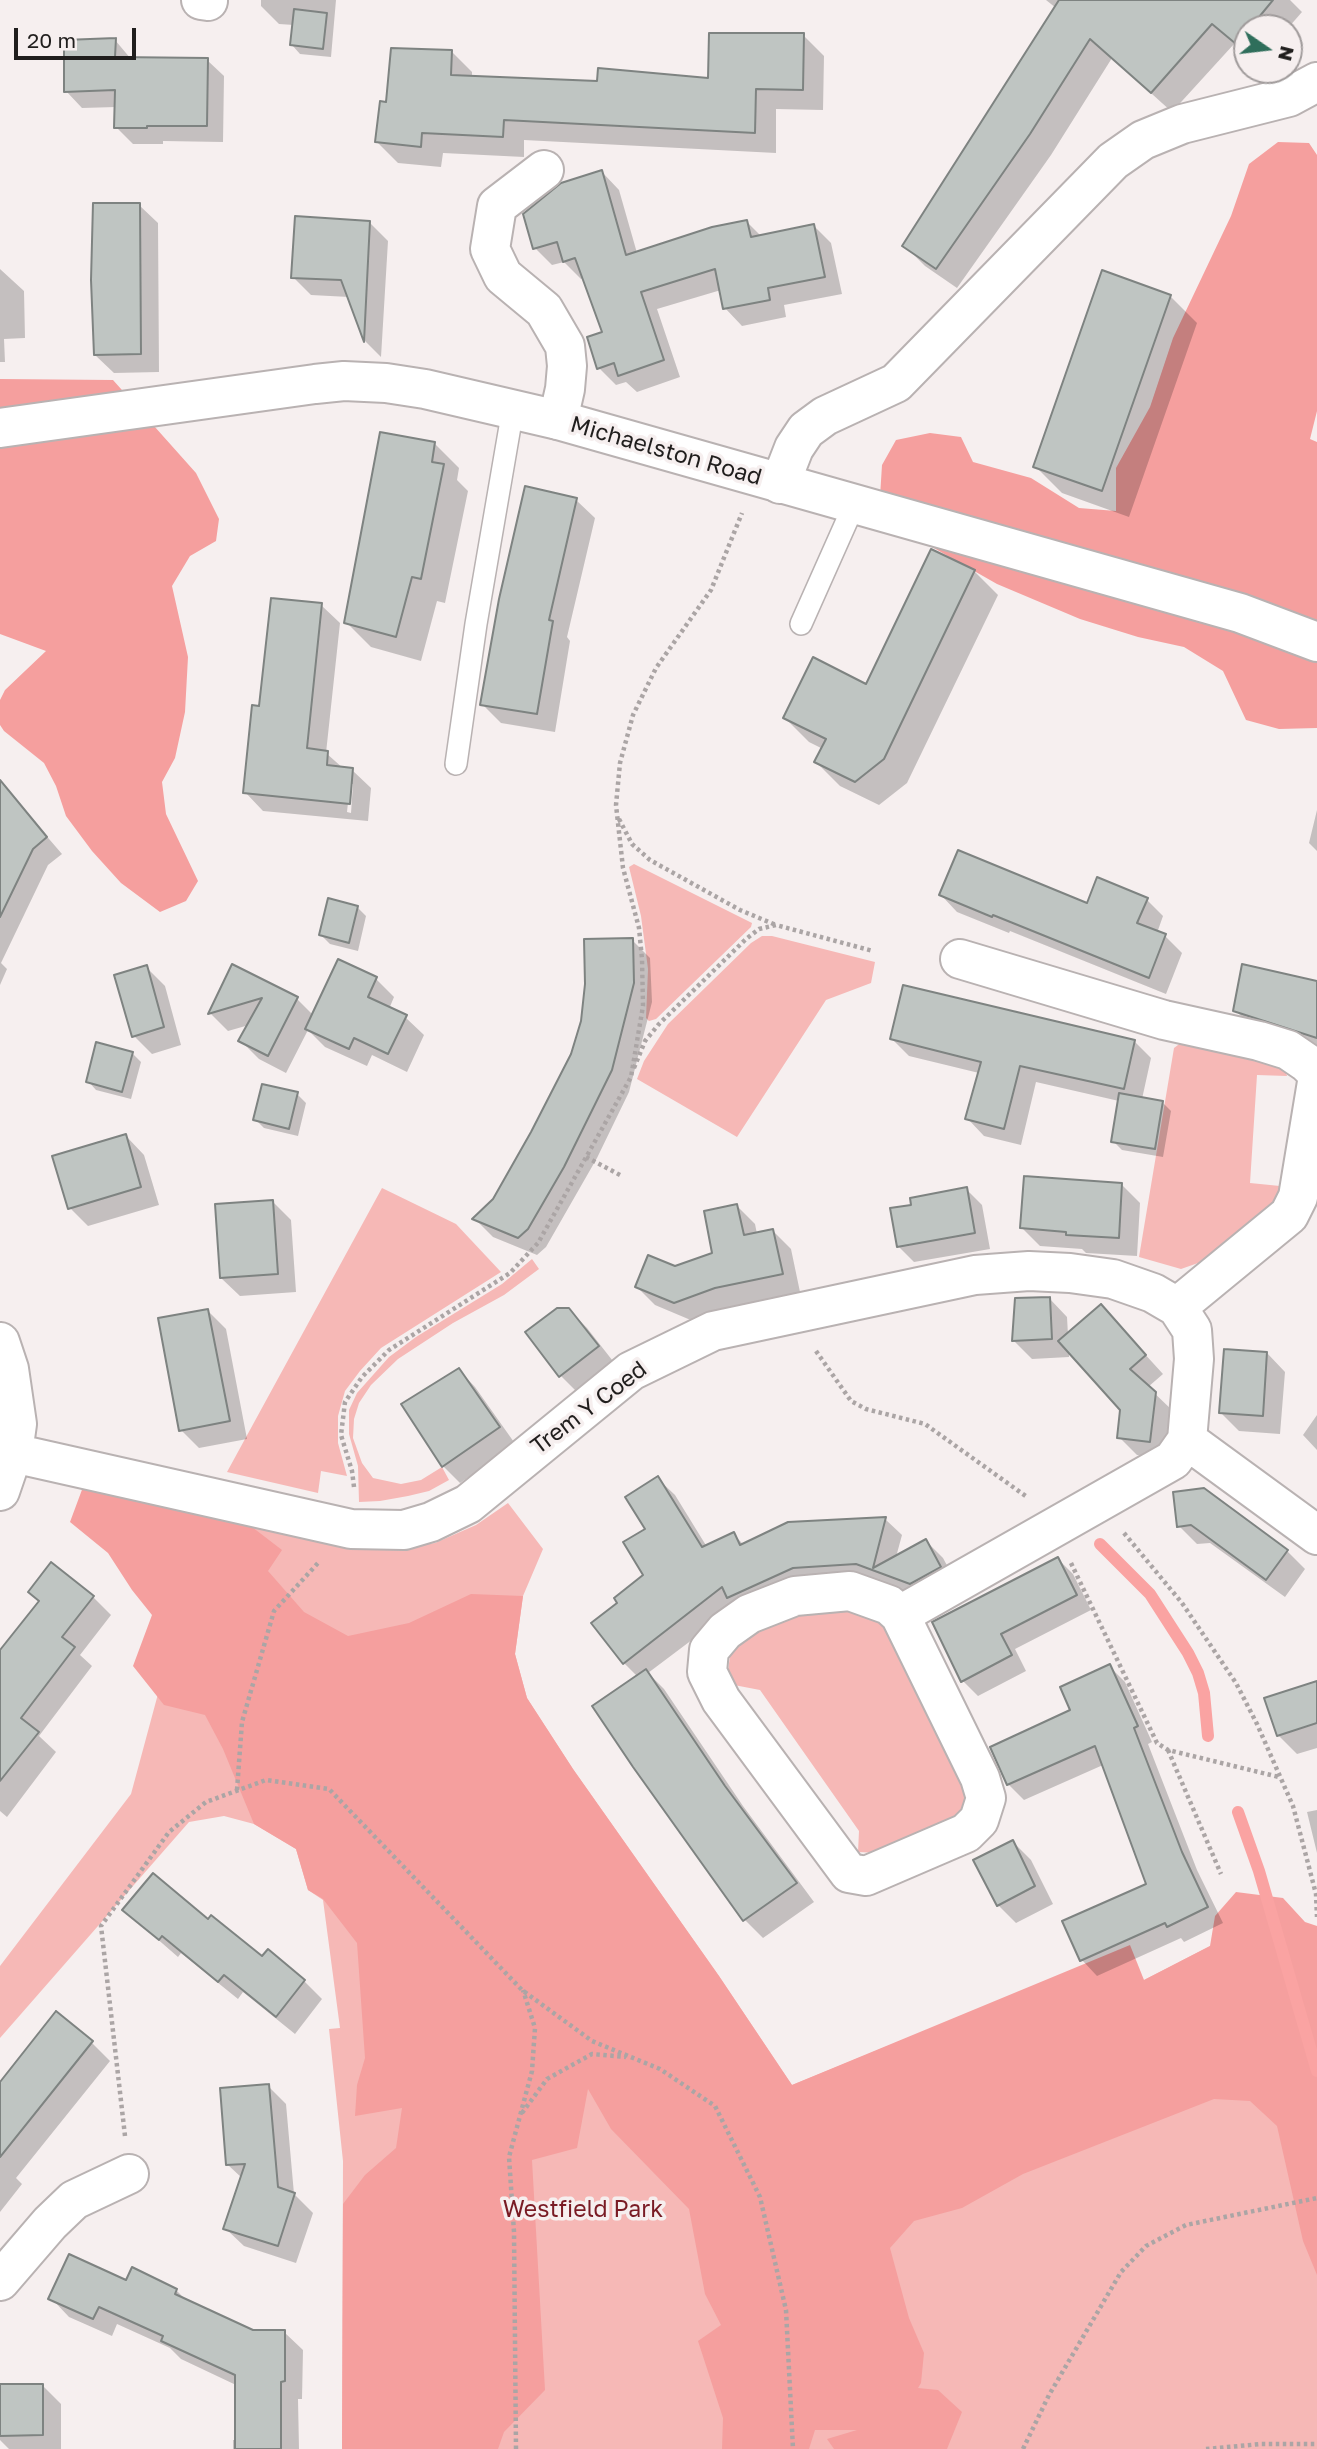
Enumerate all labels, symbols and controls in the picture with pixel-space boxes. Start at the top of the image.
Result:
scale bar [18,14,140,58]
north arrow [1233,14,1303,84]
text: 20 m [27,27,76,53]
text: N [1274,44,1300,64]
street label: Michaelston Road [567,410,765,492]
street label: Trem Y Coed [526,1356,652,1460]
park label: Westfield Park [503,2196,663,2224]

